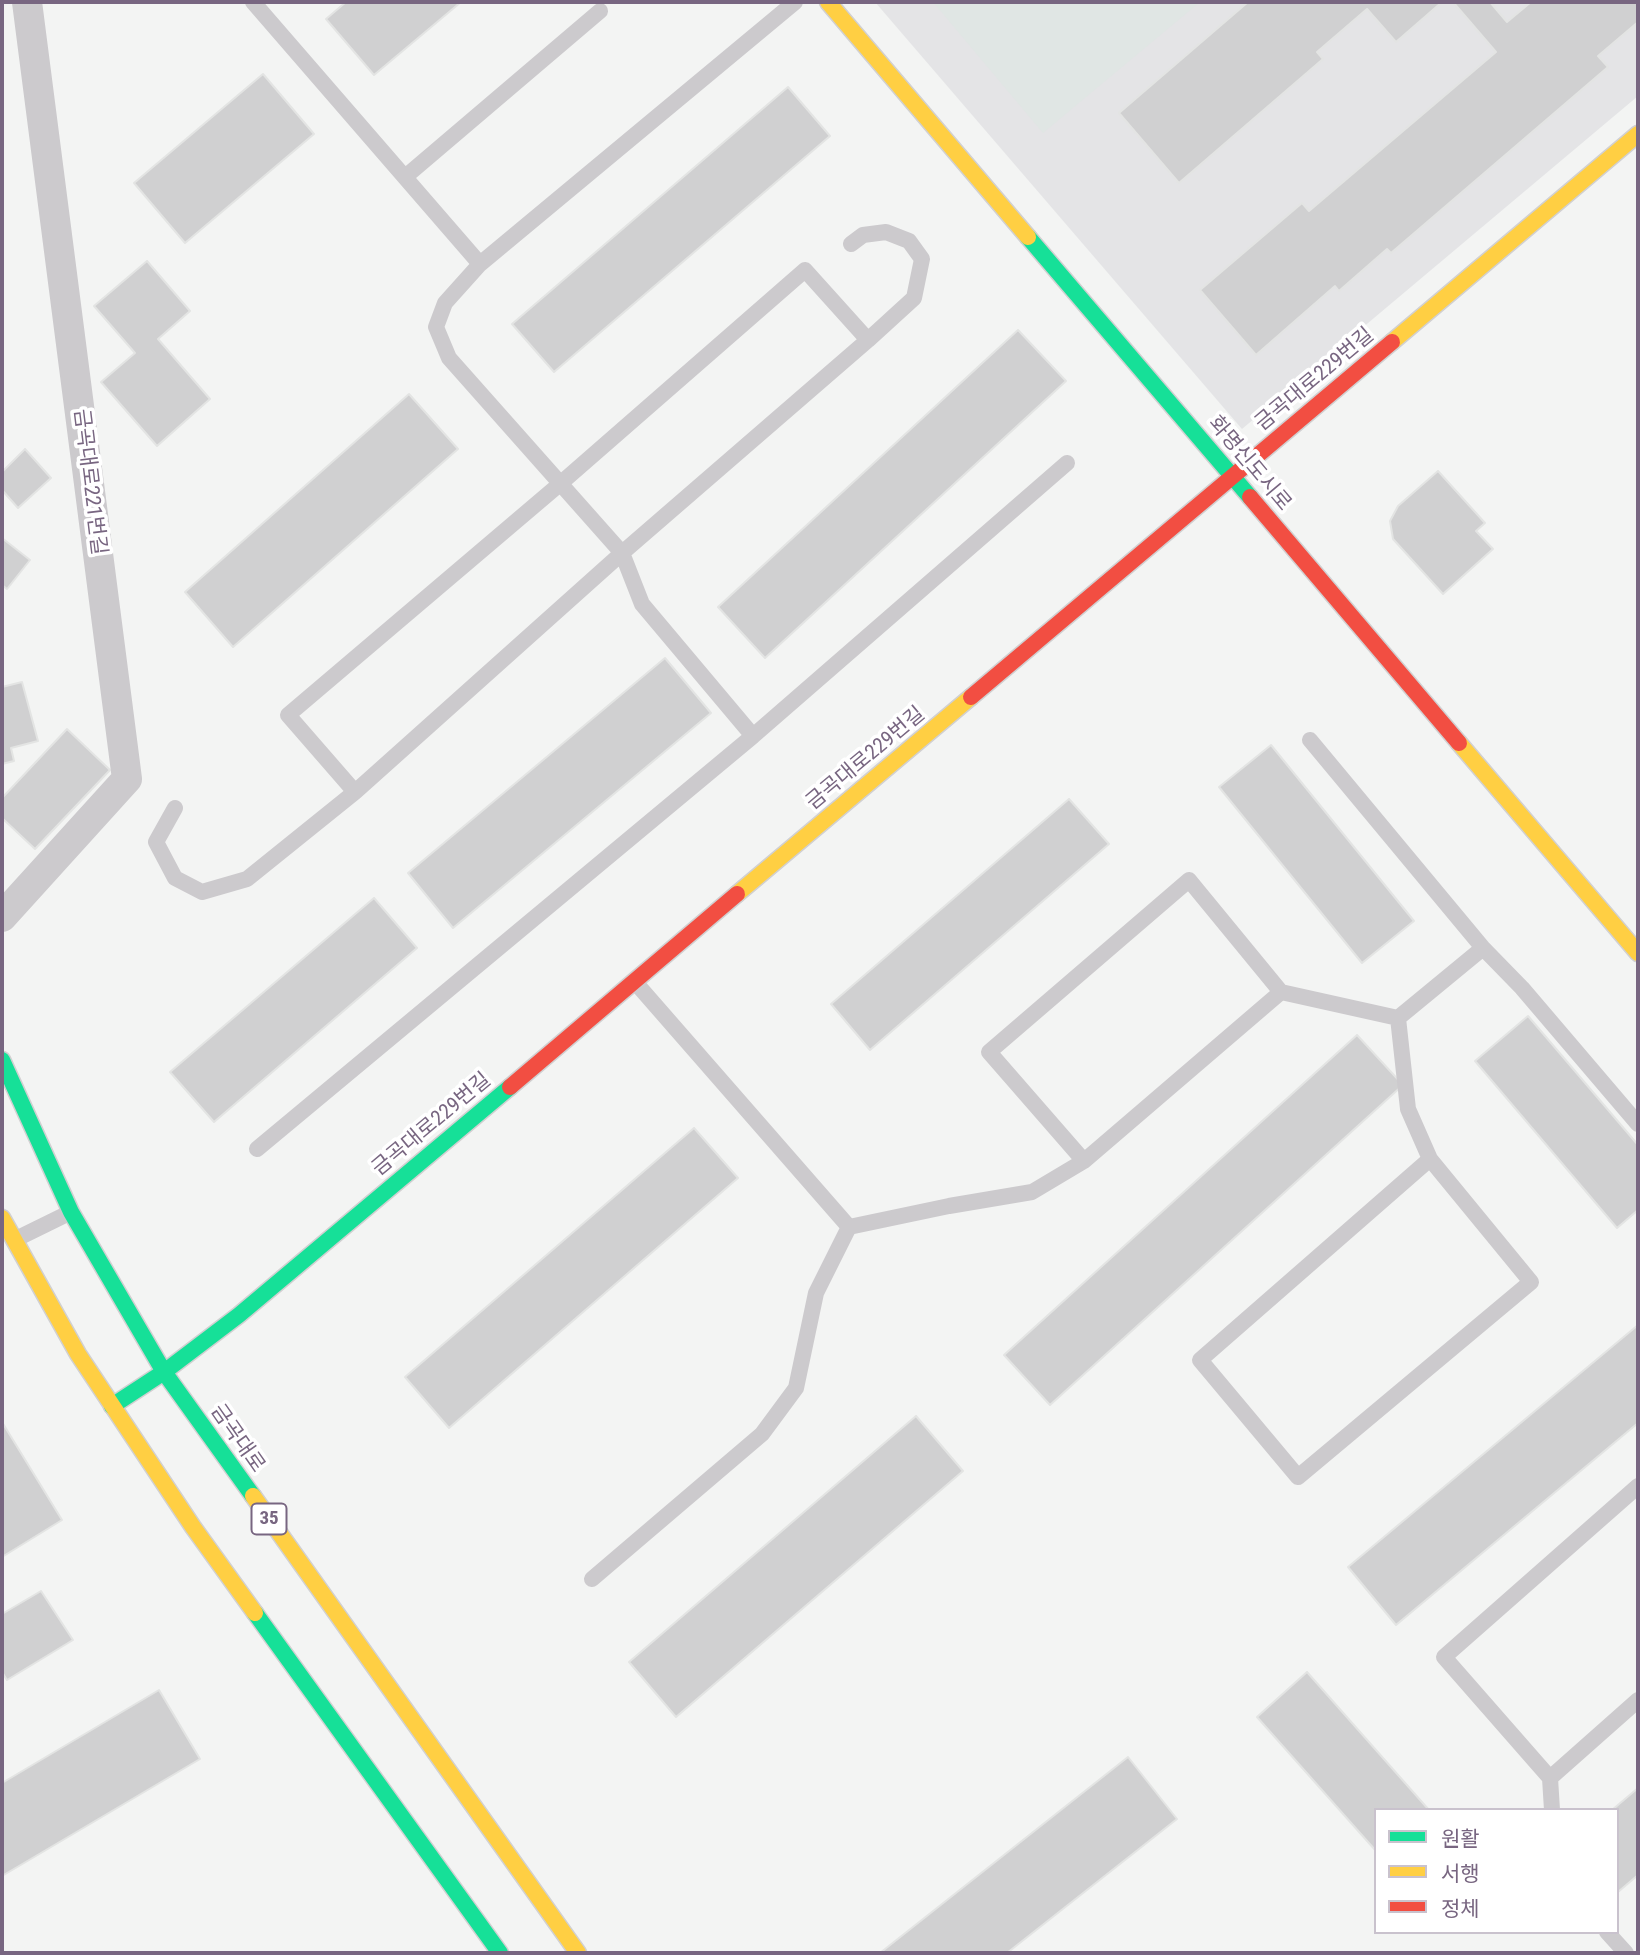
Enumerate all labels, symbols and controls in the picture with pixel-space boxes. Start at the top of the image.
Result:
street label: 금곡대로229번길 [1251,323,1379,437]
street label: 금곡대로221번길 [68,408,110,556]
street label: 화명신도시로 [1202,412,1296,516]
street label: 금곡대로229번길 [802,702,930,816]
street label: 금곡대로229번길 [368,1068,496,1182]
street label: 금곡대로 [205,1400,269,1478]
road number: 35 [252,1504,286,1534]
legend [1374,1808,1619,1934]
text: 원활 [1441,1827,1480,1851]
text: 서행 [1441,1862,1480,1886]
text: 정체 [1441,1897,1480,1921]

